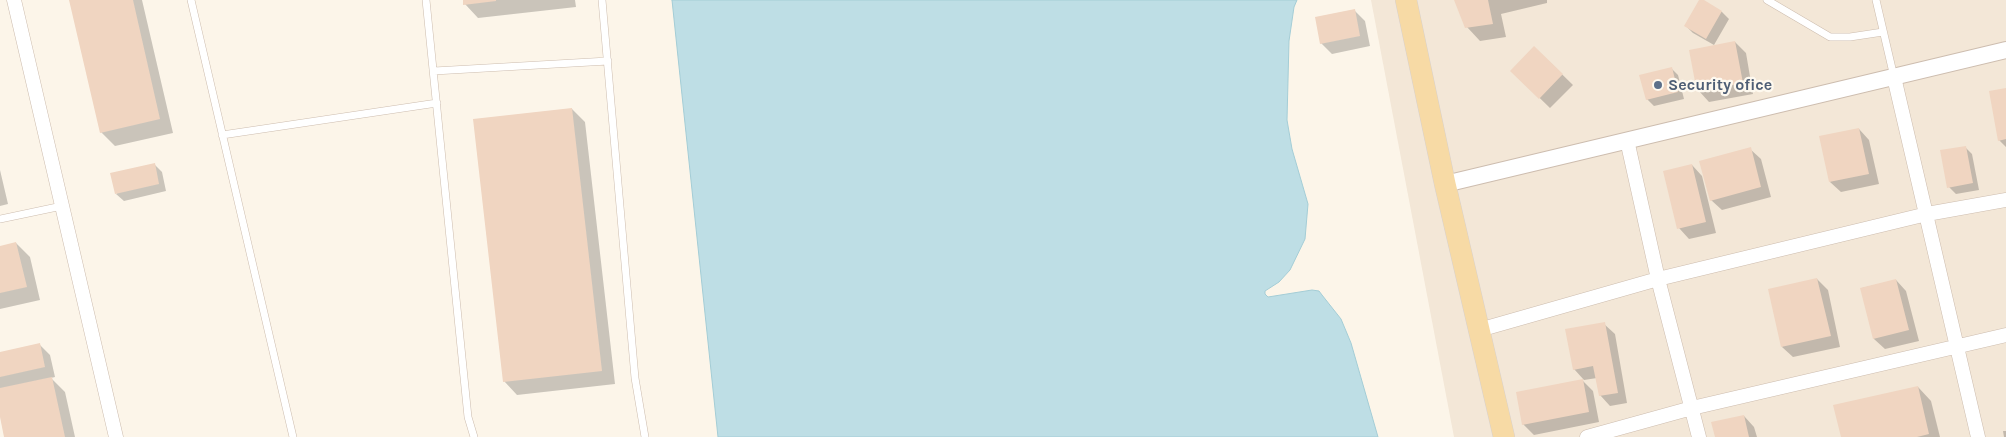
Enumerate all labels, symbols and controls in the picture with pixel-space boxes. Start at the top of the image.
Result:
place label: Security ofice [1668,75,1772,95]
marker: Security ofice [1652,79,1664,91]

